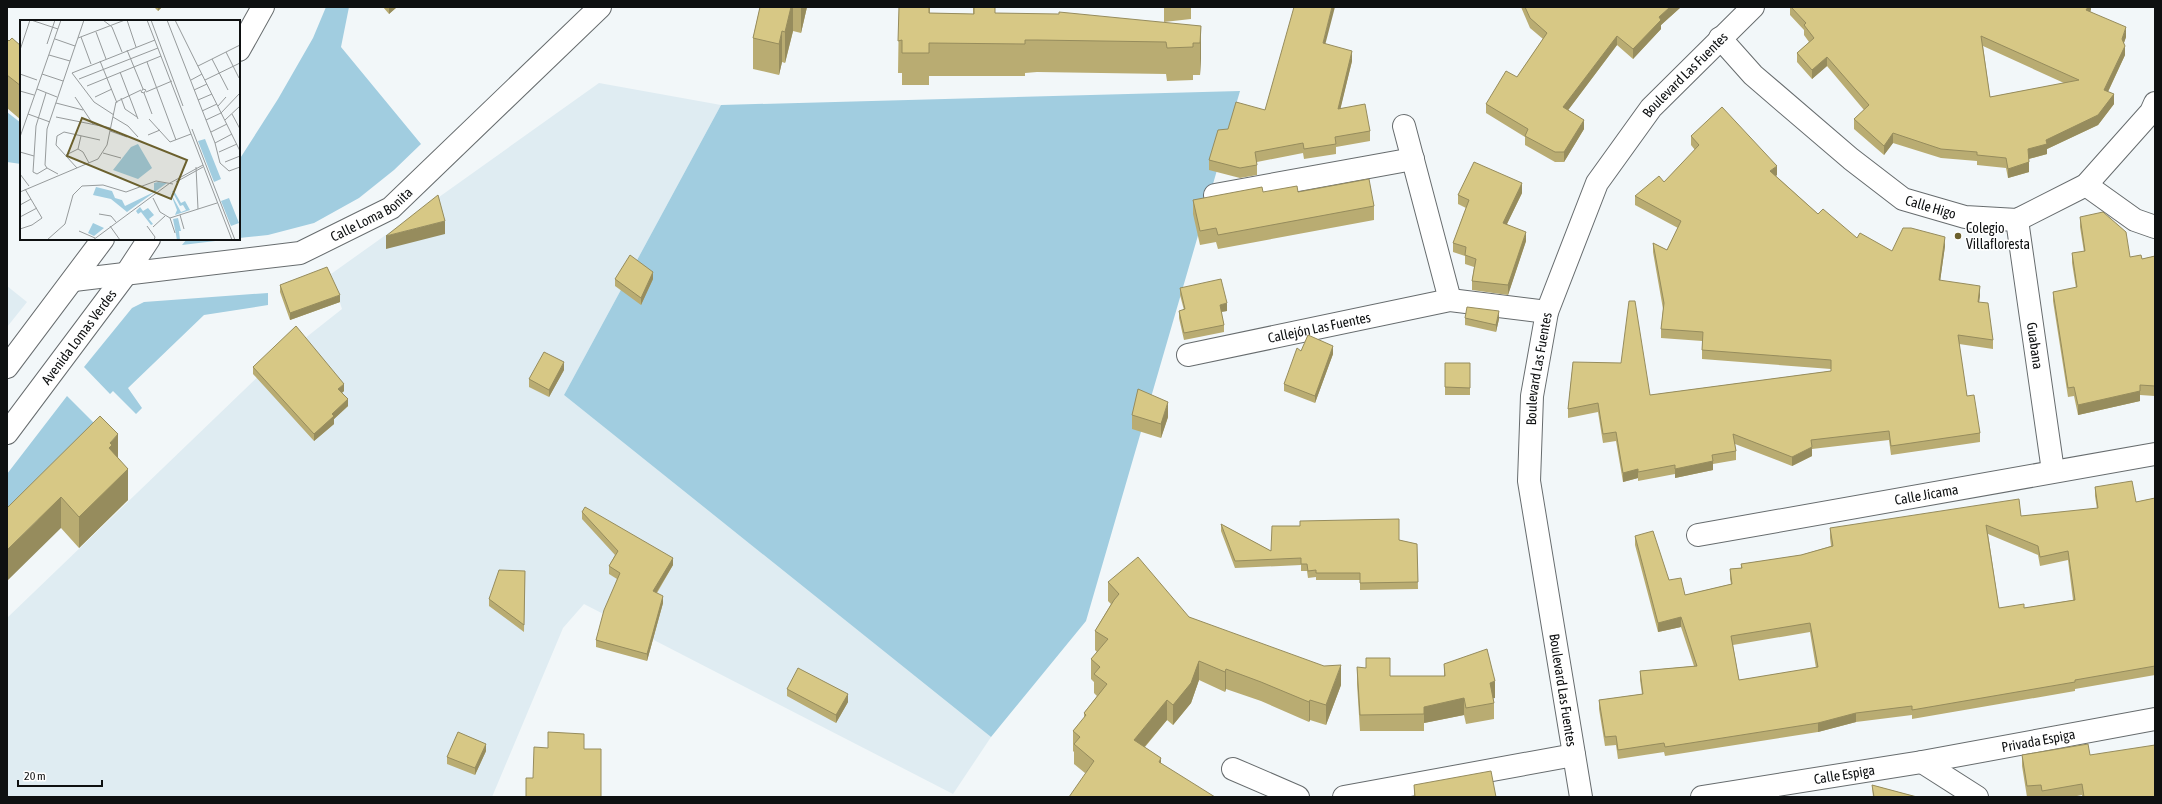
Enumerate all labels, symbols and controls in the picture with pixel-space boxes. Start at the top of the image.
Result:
inset map [20,20,240,240]
street label: Boulevard Las Fuentes [1639,29,1731,120]
street label: Calle Loma Bonita [328,184,415,245]
street label: Calle Higo [1903,192,1958,222]
place label: Colegio Villafloresta [1966,220,2030,252]
marker: Colegio Villafloresta [1953,231,1963,241]
street label: Avenida Lomas Verdes [38,286,120,388]
street label: Callejón Las Fuentes [1266,309,1372,346]
street label: Boulevard Las Fuentes [1523,311,1555,426]
street label: Guabana [2024,321,2046,370]
street label: Calle Jícama [1893,481,1960,508]
street label: Boulevard Las Fuentes [1546,632,1580,748]
street label: Privada Espiga [2000,726,2076,755]
scale bar [18,762,102,788]
street label: Calle Espiga [1813,762,1876,787]
text: 20 m [24,769,46,783]

